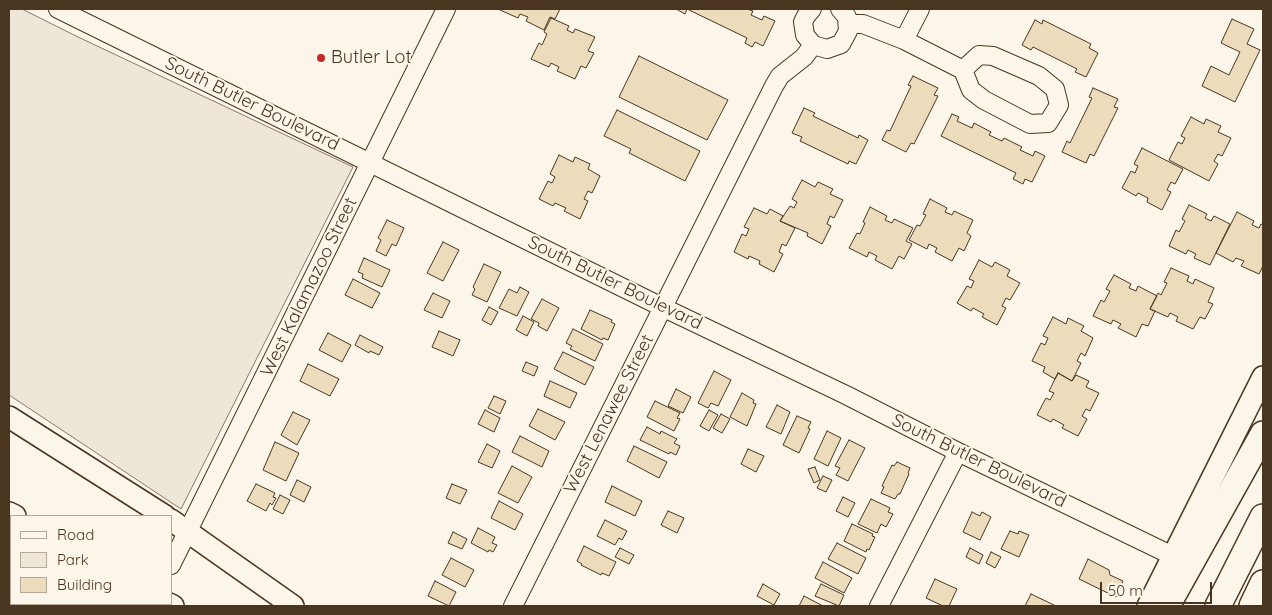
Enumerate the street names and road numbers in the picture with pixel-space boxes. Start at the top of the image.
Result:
street label: South Butler Boulevard [161,52,343,156]
street label: West Kalamazoo Street [256,194,362,380]
street label: South Butler Boulevard [524,231,706,335]
street label: West Lenawee Street [559,331,659,497]
street label: South Butler Boulevard [888,409,1070,513]

